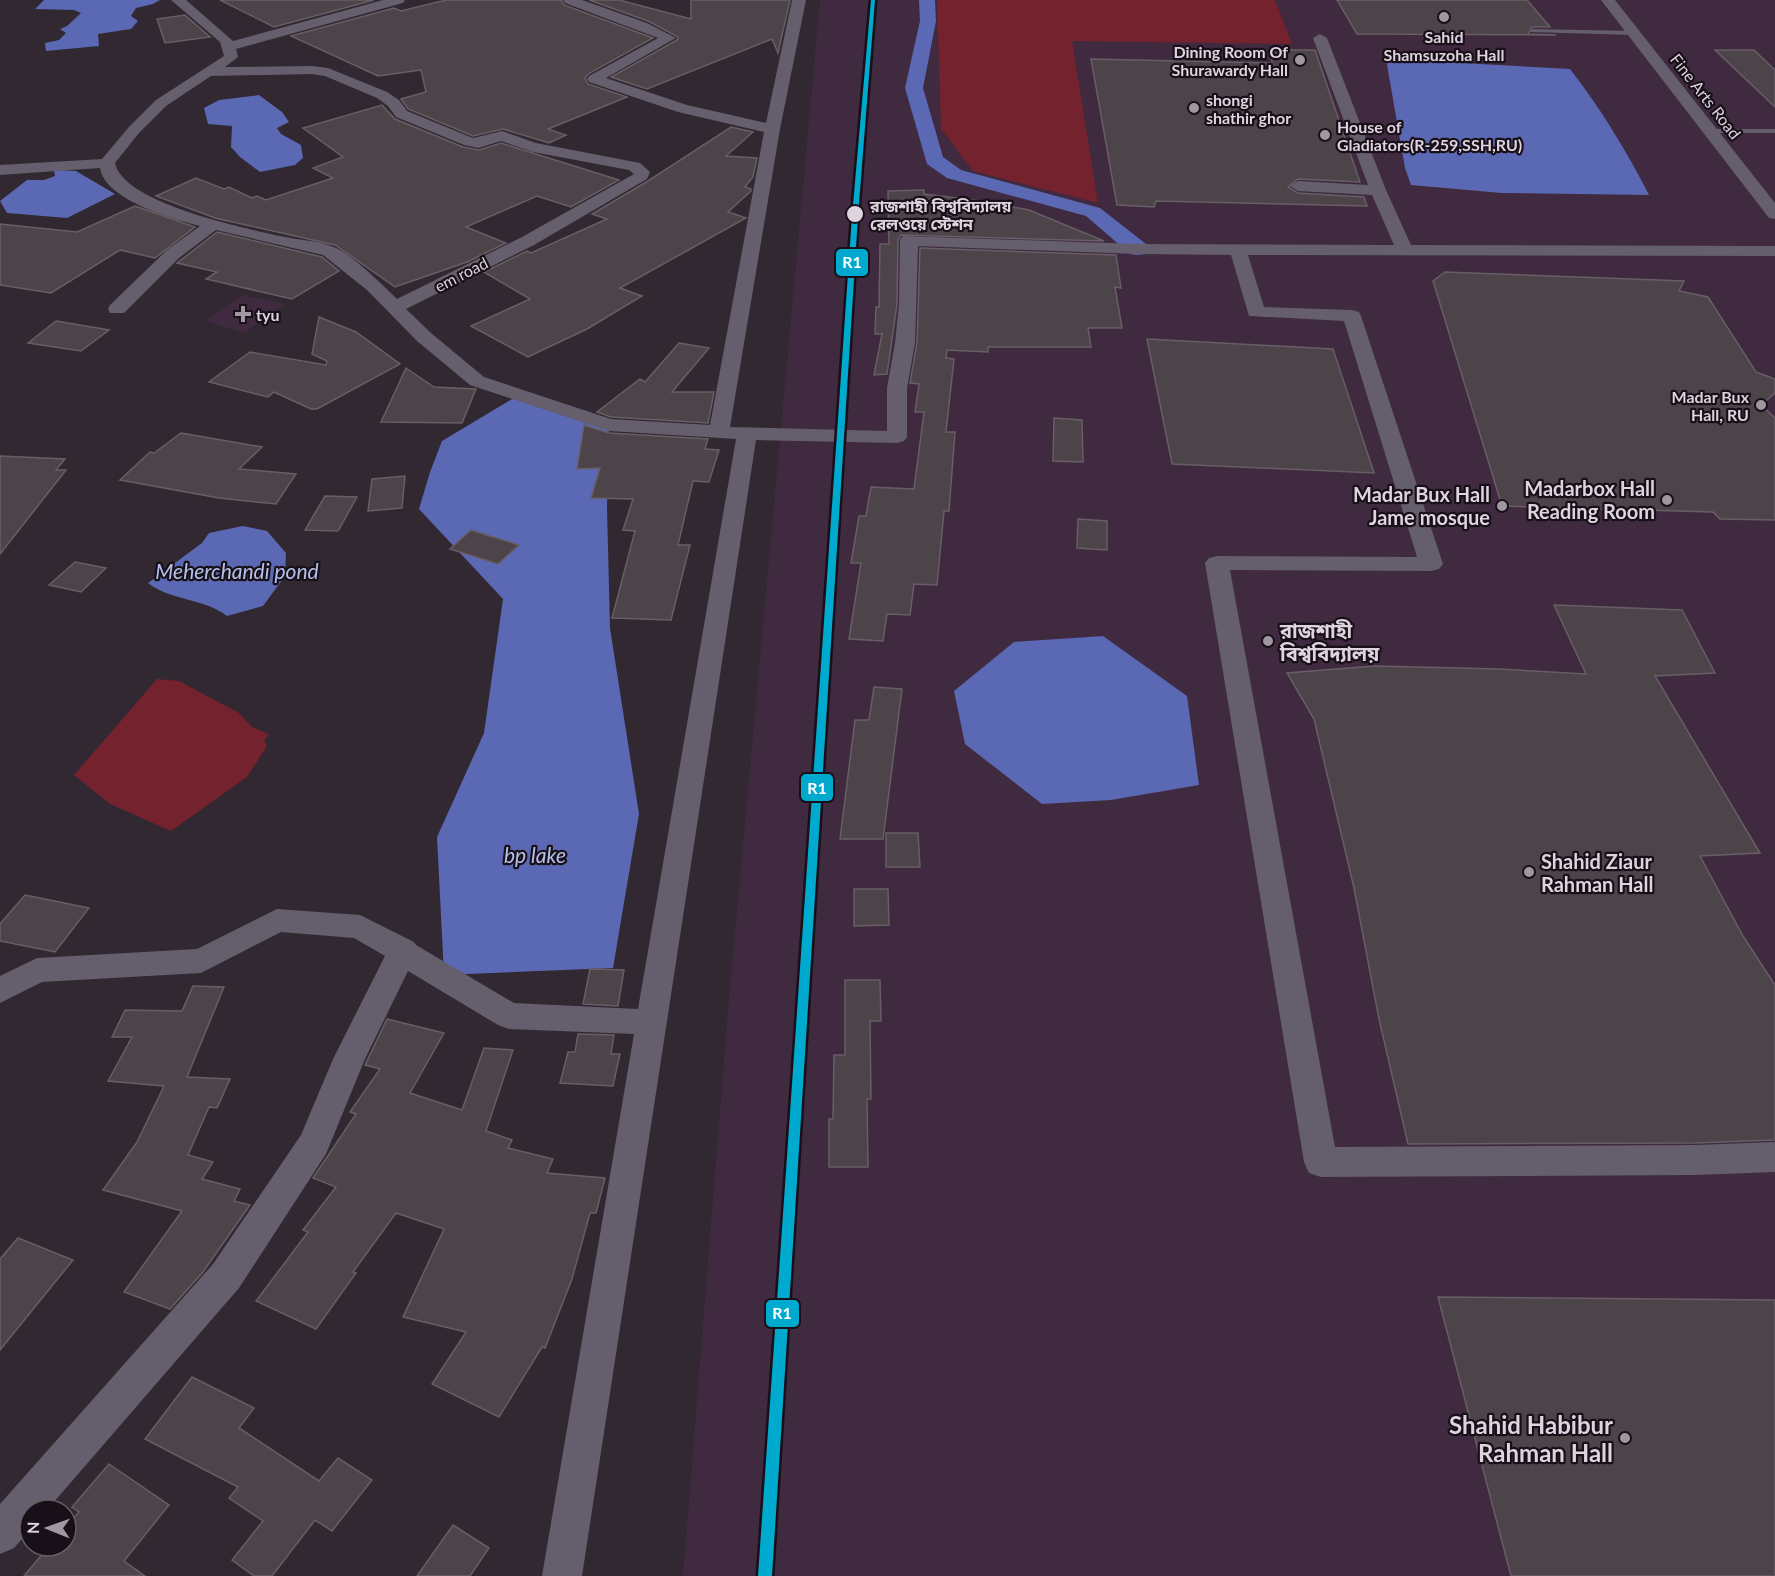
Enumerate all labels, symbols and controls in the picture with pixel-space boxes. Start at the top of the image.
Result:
marker: Sahid Shamsuzoha Hall [1437,10,1451,24]
place label: Sahid Shamsuzoha Hall [1384,27,1504,64]
place label: Dining Room Of Shurawardy Hall [1172,42,1288,79]
street label: Fine Arts Road [1667,50,1745,142]
marker: Dining Room Of Shurawardy Hall [1293,53,1307,67]
place label: shongi shathir ghor [1206,90,1291,127]
marker: shongi shathir ghor [1187,101,1201,115]
place label: House of Gladiators(R-259,SSH,RU) [1337,117,1522,154]
marker: House of Gladiators(R-259,SSH,RU) [1318,128,1332,142]
place label: রাজশাহী বিশ্ববিদ্যালয় রেলওয়ে স্টেশন [869,196,1012,233]
marker: রাজশাহী বিশ্ববিদ্যালয় রেলওয়ে স্টেশন [845,204,865,224]
line badge: R1 [835,248,869,277]
text: R1 [842,252,862,271]
street label: em road [431,253,491,295]
marker: tyu [234,305,252,323]
place label: tyu [256,305,279,324]
place label: Madar Bux Hall, RU [1671,387,1750,424]
marker: Madar Bux Hall, RU [1754,398,1768,412]
place label: Madarbox Hall Reading Room [1524,476,1655,523]
place label: Madar Bux Hall Jame mosque [1353,482,1490,529]
marker: Madarbox Hall Reading Room [1660,493,1674,507]
marker: Madar Bux Hall Jame mosque [1495,499,1509,513]
water label: Meherchandi pond [155,558,319,583]
place label: রাজশাহী বিশ্ববিদ্যালয় [1279,618,1380,665]
marker: রাজশাহী বিশ্ববিদ্যালয় [1261,634,1275,648]
line badge: R1 [800,773,834,802]
text: R1 [807,778,827,797]
water label: bp lake [504,842,566,867]
place label: Shahid Ziaur Rahman Hall [1541,849,1653,896]
marker: Shahid Ziaur Rahman Hall [1522,865,1536,879]
line badge: R1 [765,1299,800,1328]
text: R1 [772,1303,792,1322]
place label: Shahid Habibur Rahman Hall [1449,1410,1613,1467]
marker: Shahid Habibur Rahman Hall [1618,1431,1632,1445]
north arrow [18,1498,78,1558]
text: N [23,1521,42,1534]

